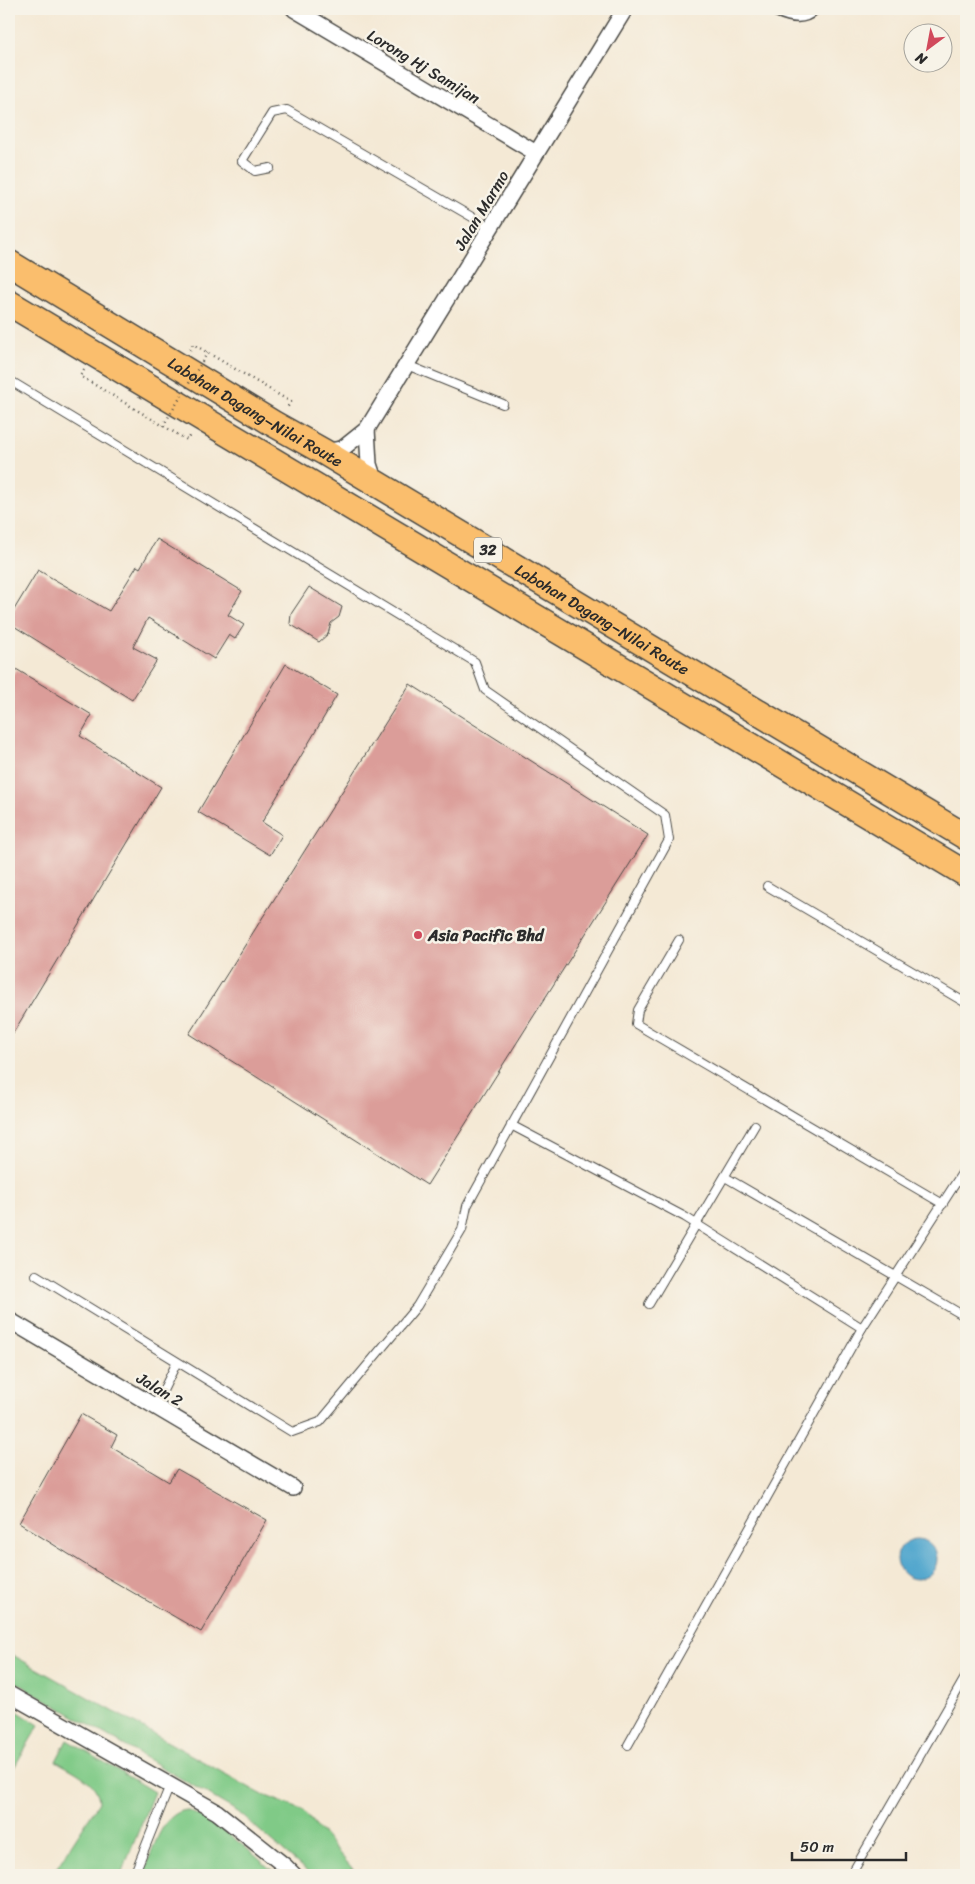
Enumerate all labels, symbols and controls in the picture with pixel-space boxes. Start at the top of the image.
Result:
street label: Lorong Hj Samijan [361,21,486,112]
north arrow [902,22,952,72]
text: N [910,45,933,72]
street label: Jalan Marmo [445,164,517,257]
street label: Labohan Dagang–Nilai Route [162,349,349,475]
road number: 32 [474,538,502,562]
street label: Labohan Dagang–Nilai Route [509,556,695,683]
place label: Asia Pacific Bhd [427,921,545,950]
marker: Asia Pacific Bhd [412,929,424,941]
street label: Jalan 2 [130,1364,189,1415]
scale bar [792,1829,906,1861]
text: 50 m [800,1834,835,1860]

